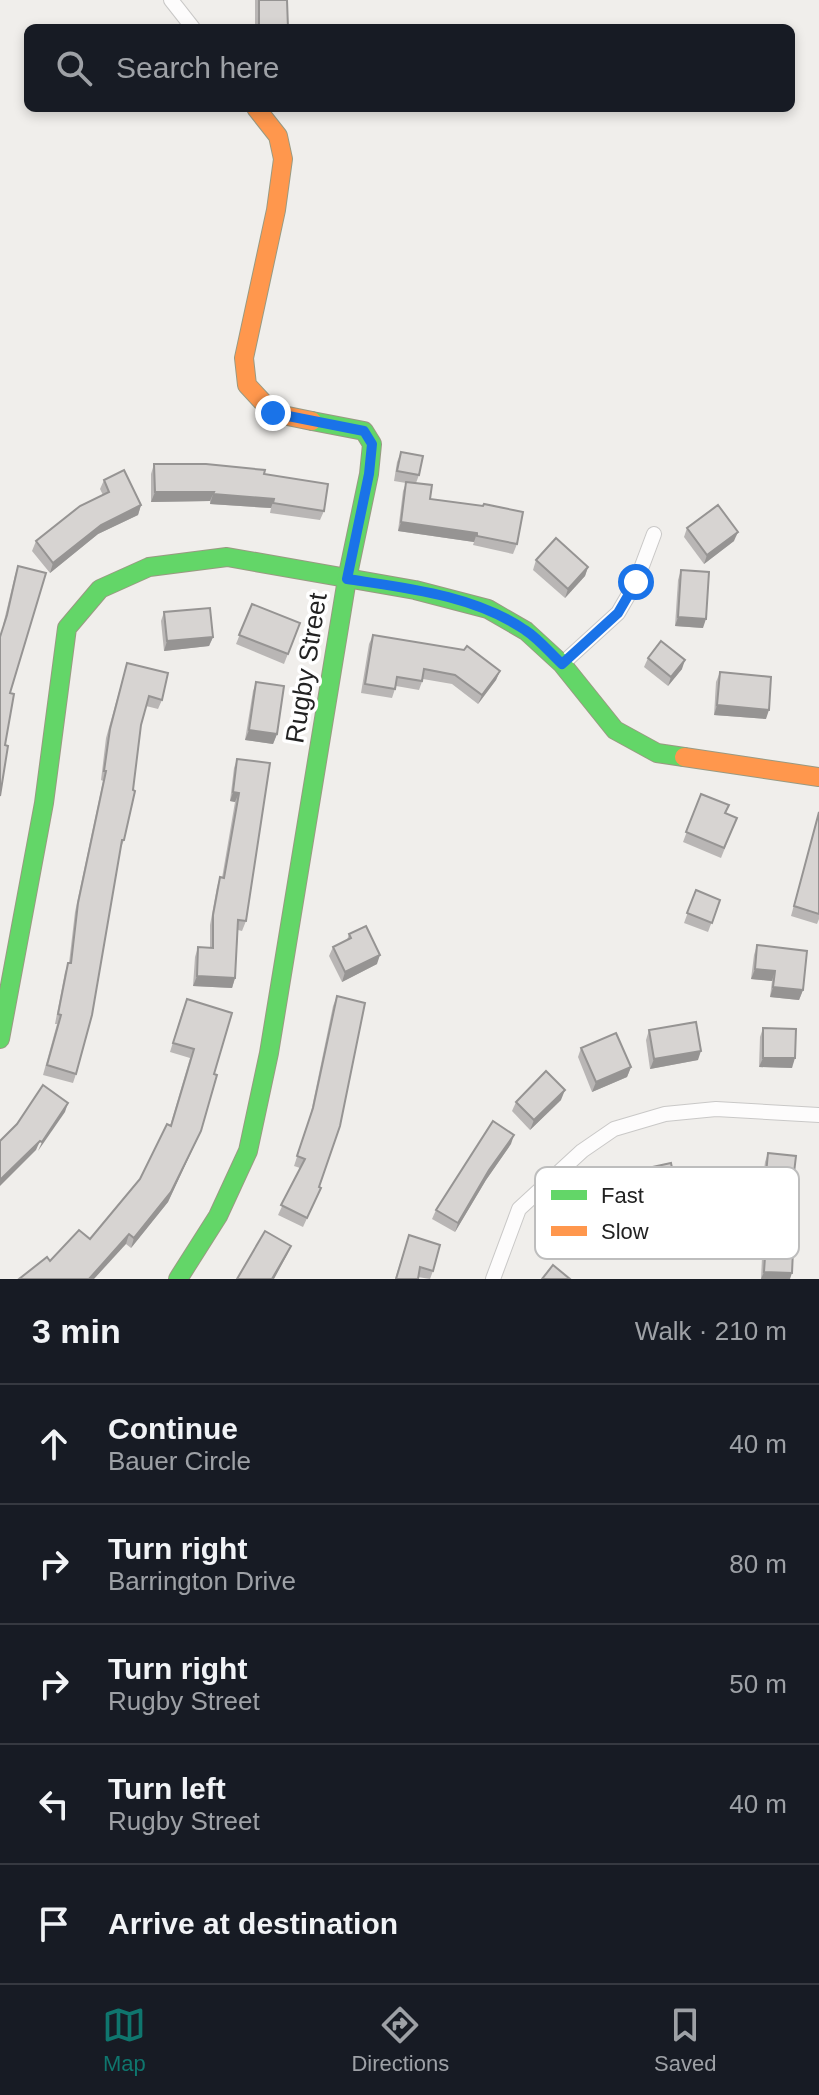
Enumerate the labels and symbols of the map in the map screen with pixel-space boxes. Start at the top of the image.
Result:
route end [255,395,291,431]
route start [618,564,654,600]
street label: Rugby Street [279,590,333,745]
legend [535,1167,799,1259]
text: Fast [601,1183,644,1208]
text: Slow [601,1219,649,1244]

